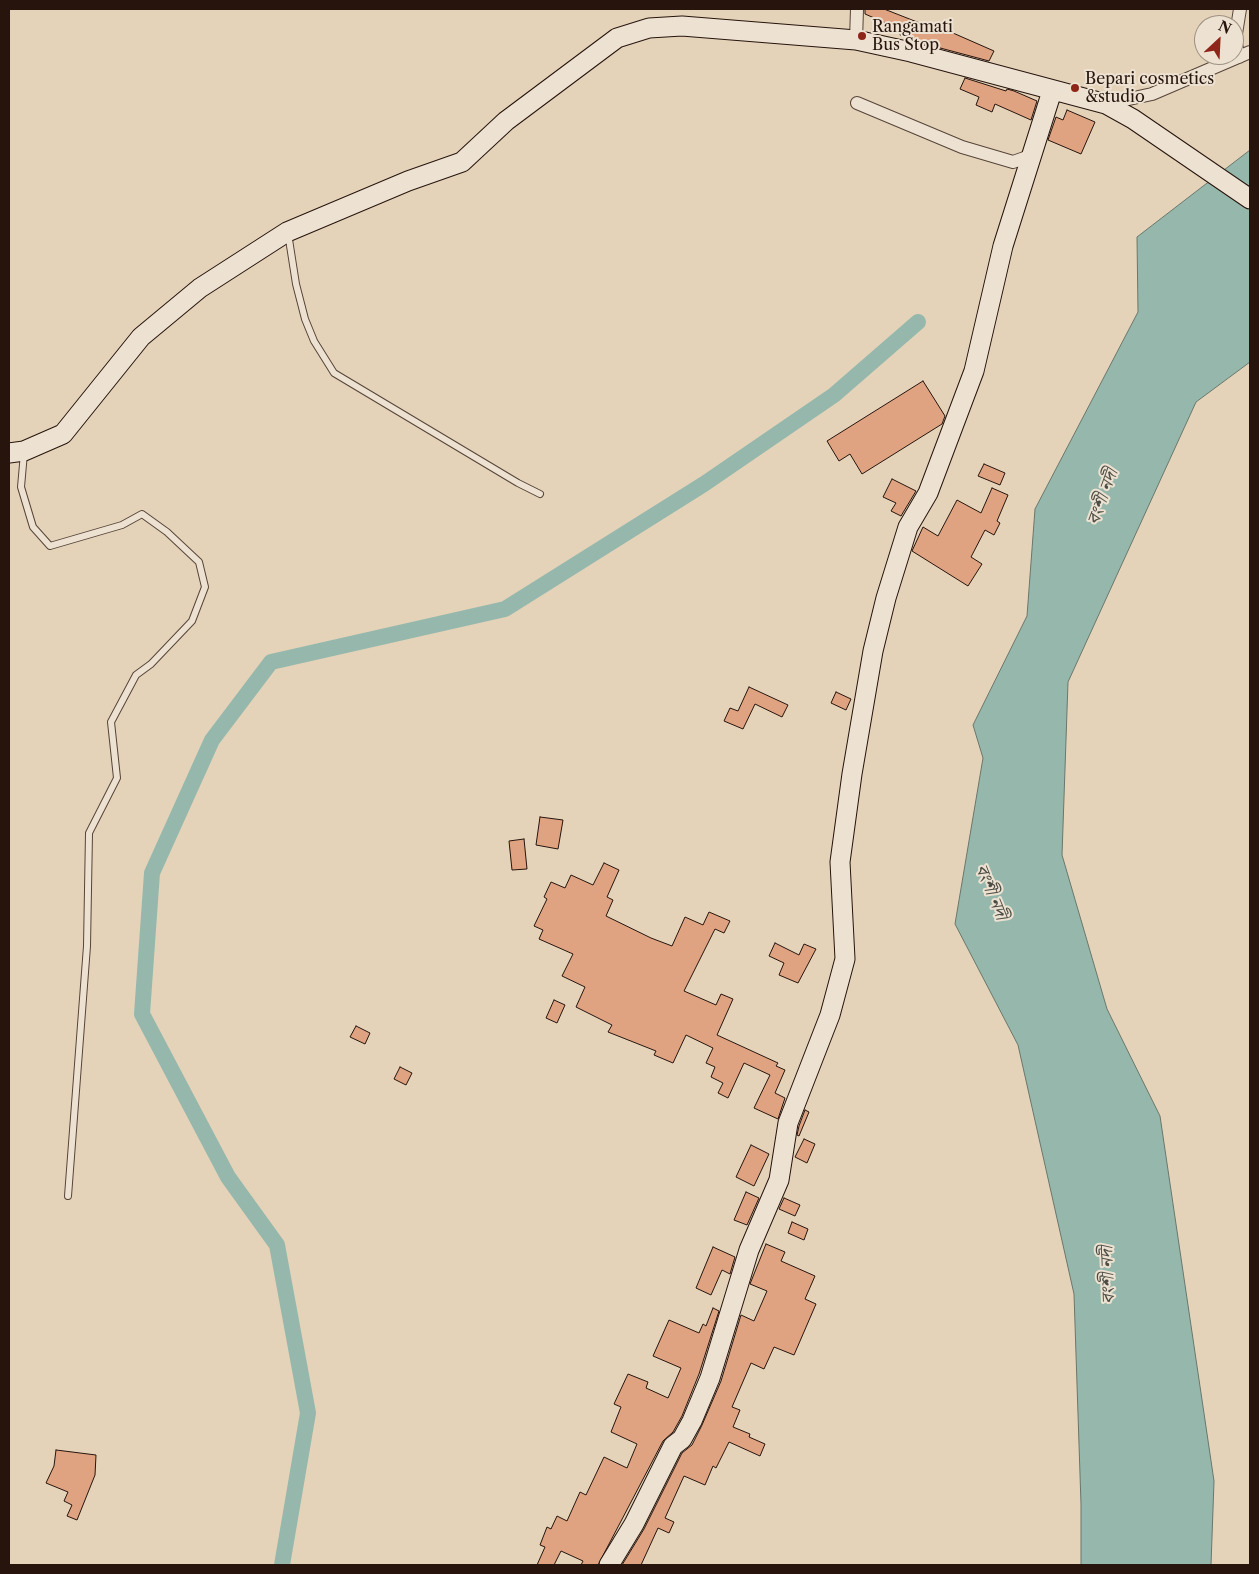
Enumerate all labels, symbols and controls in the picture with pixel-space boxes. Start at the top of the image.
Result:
north arrow [1194,15,1244,65]
place label: Rangamati Bus Stop [872,17,953,55]
text: N [1216,17,1234,38]
marker: Rangamati Bus Stop [856,30,868,42]
place label: Bepari cosmetics &studio [1085,69,1214,107]
marker: Bepari cosmetics &studio [1069,82,1081,94]
water label: বংশী নদী [1083,466,1123,528]
water label: বংশী নদী [970,861,1012,923]
water label: বংশী নদী [1096,1246,1120,1304]

